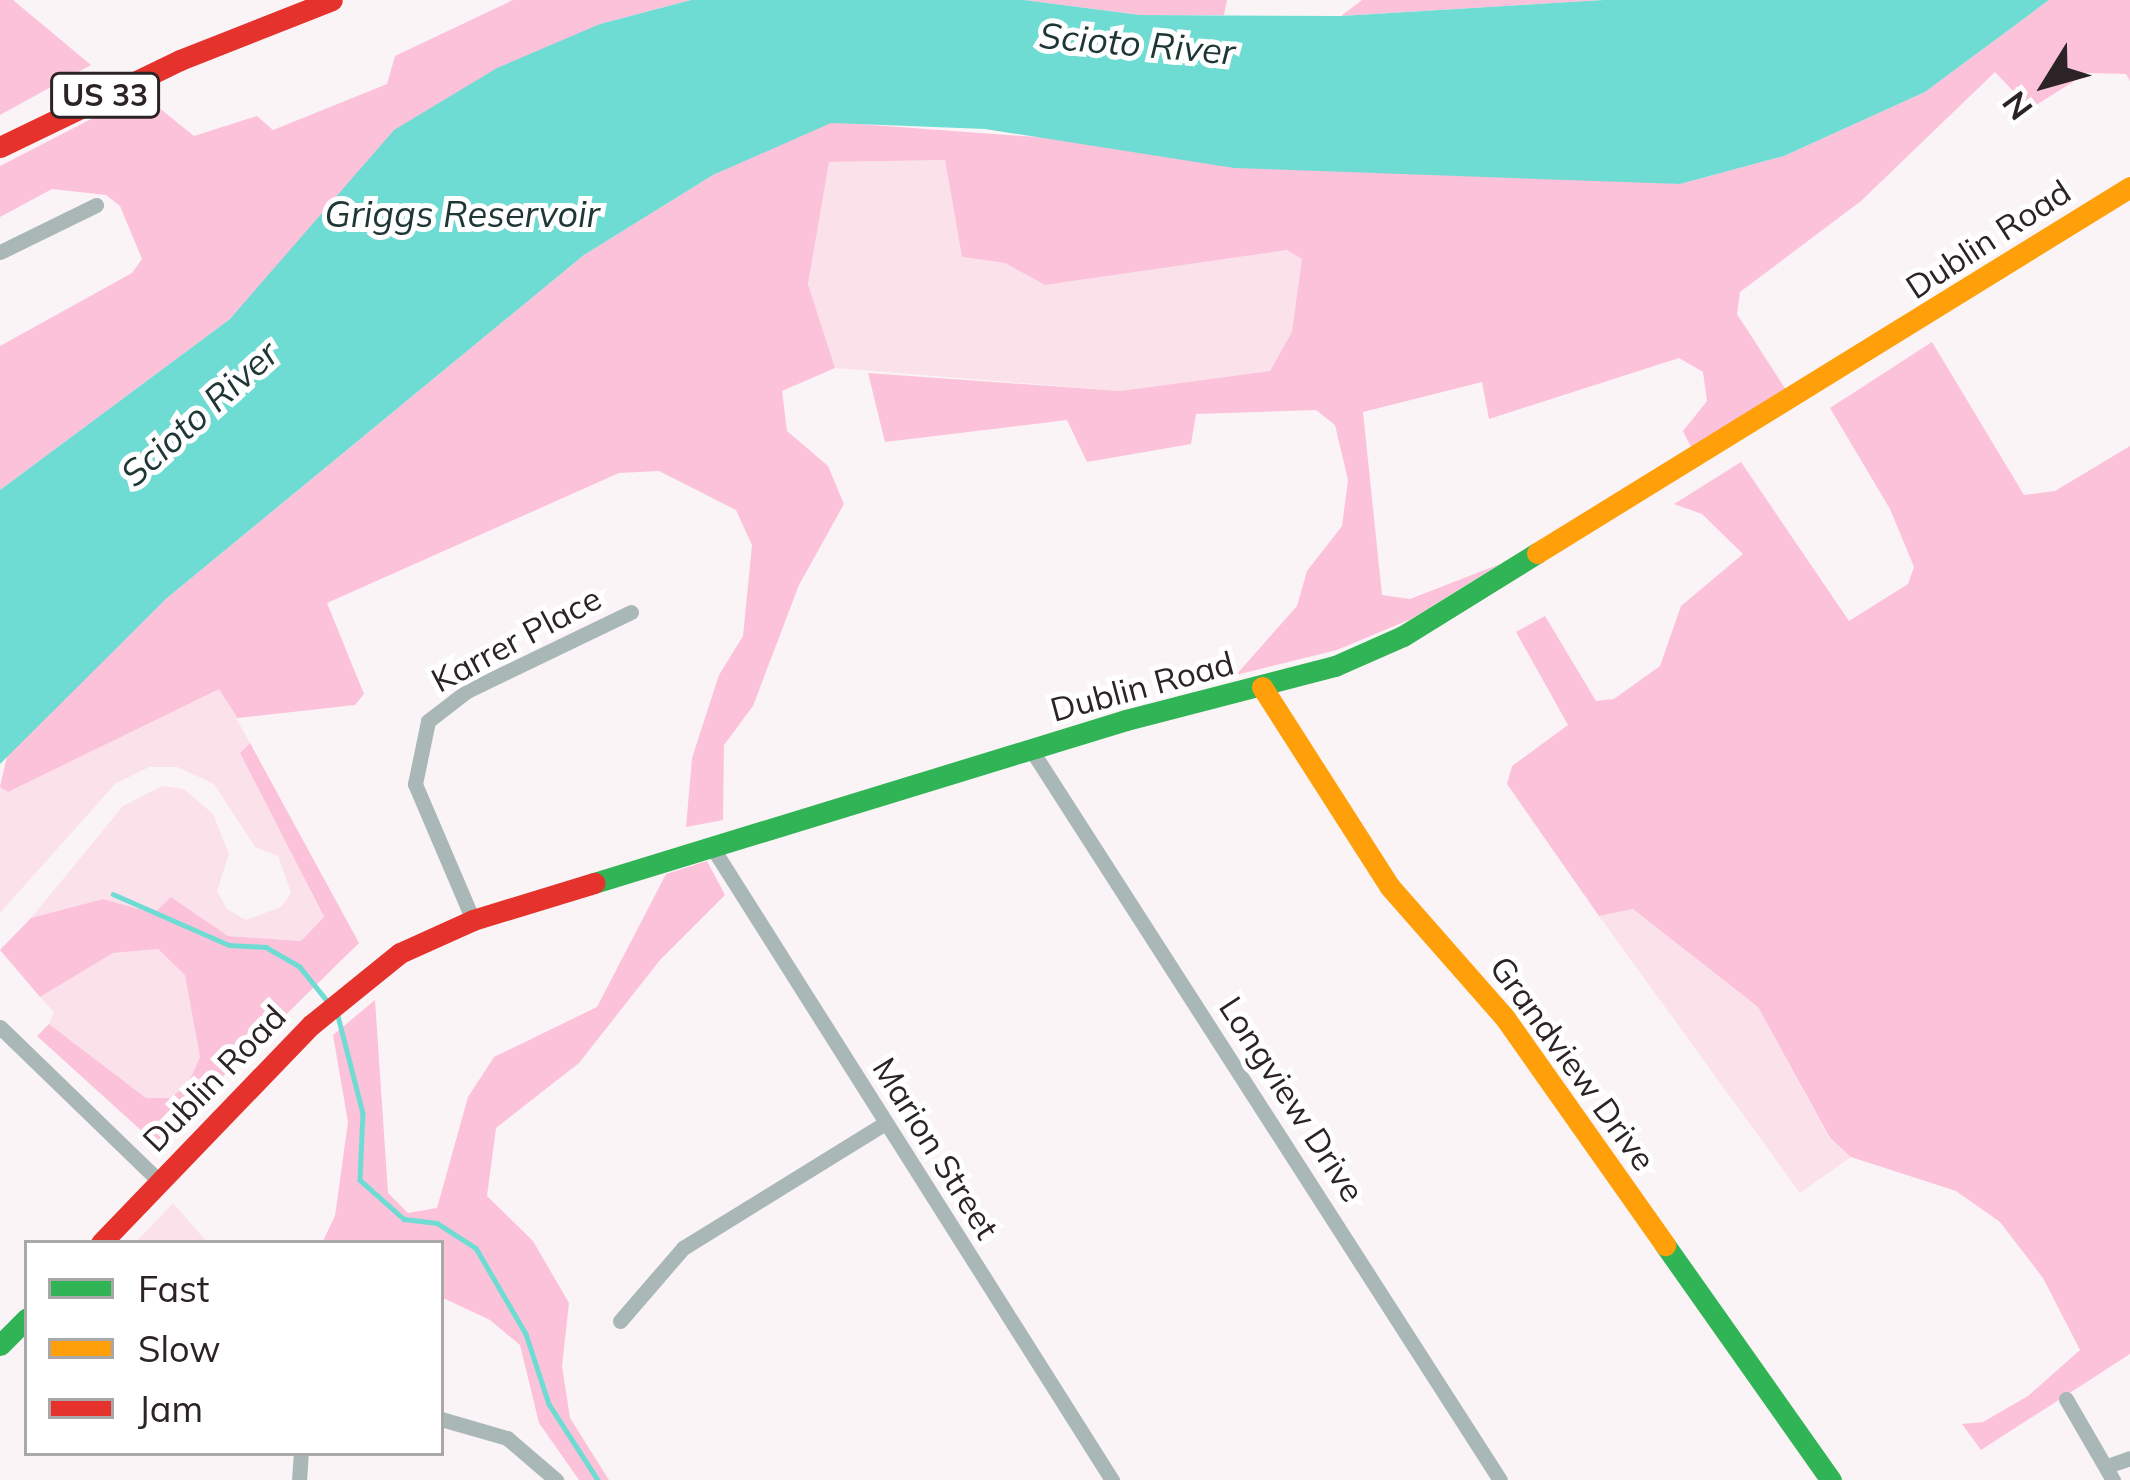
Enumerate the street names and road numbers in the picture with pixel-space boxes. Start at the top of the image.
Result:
road number: US 33 [48,71,162,119]
street label: Dublin Road [1898,171,2078,307]
street label: Karrer Place [425,578,607,700]
street label: Dublin Road [1046,643,1238,729]
street label: Grandview Drive [1482,948,1664,1178]
street label: Longview Drive [1211,989,1373,1209]
street label: Dublin Road [134,997,294,1159]
street label: Marion Street [865,1050,1007,1246]

